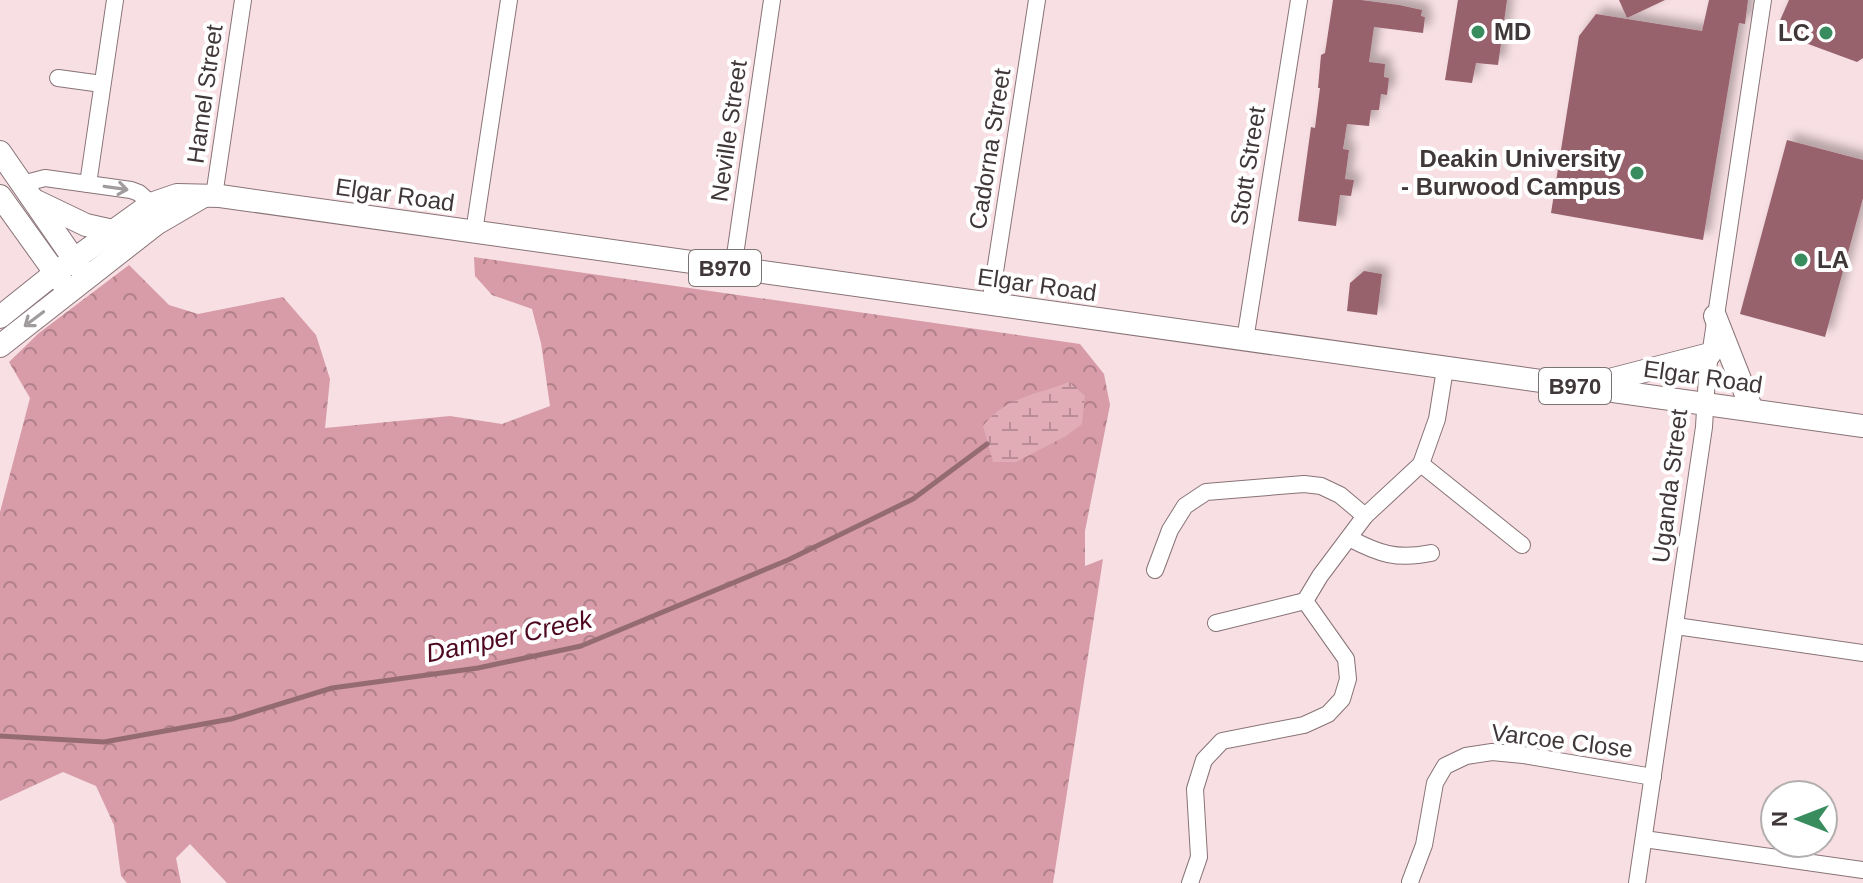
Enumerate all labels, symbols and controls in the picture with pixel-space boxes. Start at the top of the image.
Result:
place label: MD [1494,18,1531,45]
place label: LC [1778,19,1810,46]
street label: Hamel Street [181,22,228,165]
marker: MD [1469,23,1487,41]
marker: LC [1817,24,1835,42]
street label: Neville Street [705,58,752,203]
street label: Cadorna Street [963,66,1016,231]
street label: Stott Street [1225,104,1270,227]
place label: Deakin University - Burwood Campus [1401,145,1622,200]
marker: Deakin University - Burwood Campus [1628,164,1646,182]
street label: Elgar Road [334,173,456,216]
one-way arrow [103,181,128,196]
place label: LA [1817,246,1849,273]
road number: B970 [689,250,761,286]
marker: LA [1792,251,1810,269]
street label: Elgar Road [976,263,1098,306]
one-way arrow [24,310,46,327]
street label: Elgar Road [1642,355,1764,398]
road number: B970 [1539,368,1611,404]
street label: Uganda Street [1647,407,1692,564]
water label: Damper Creek [423,603,597,668]
street label: Varcoe Close [1490,718,1634,763]
north arrow [1759,779,1839,859]
text: N [1767,811,1792,827]

